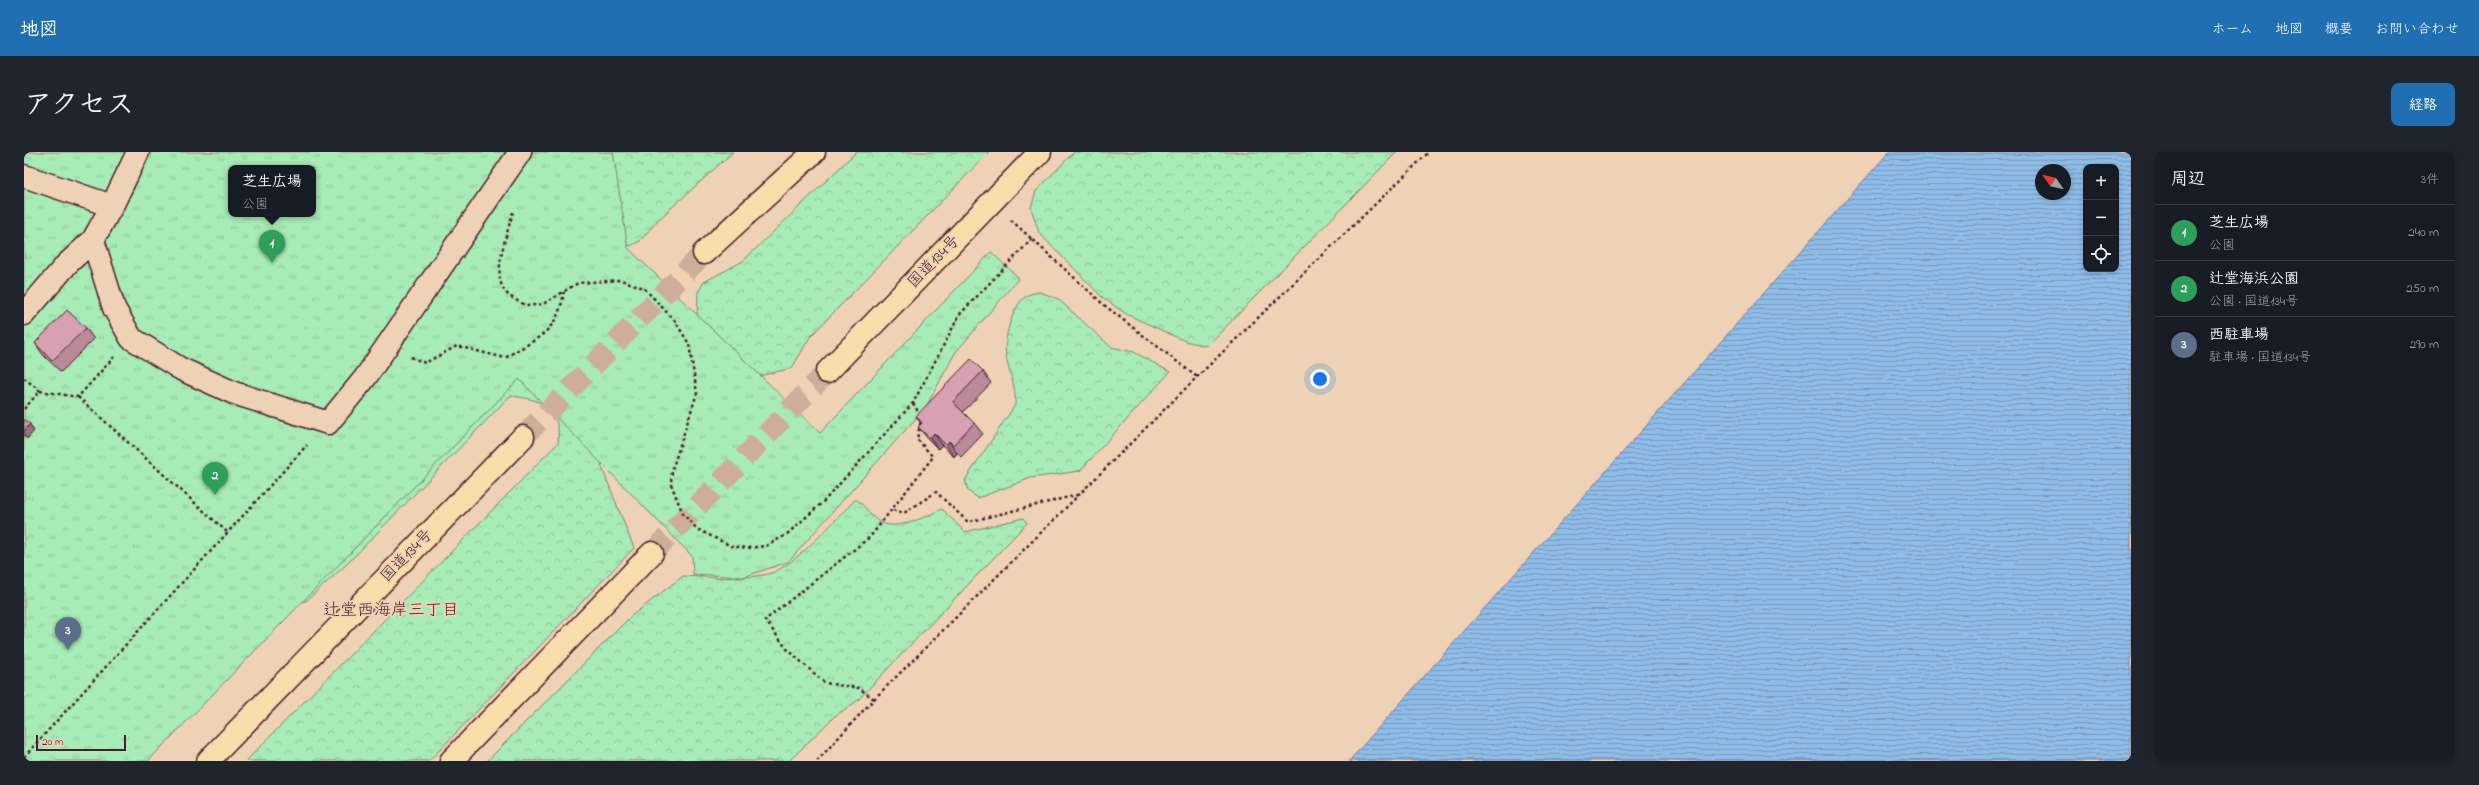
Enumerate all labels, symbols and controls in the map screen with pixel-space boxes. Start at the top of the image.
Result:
text: 地図 [20,17,58,44]
text: ホーム [2212,19,2253,40]
text: 地図 [2275,19,2303,40]
text: 概要 [2325,19,2353,40]
text: お問い合わせ [2375,19,2459,40]
button: 経路 [2391,83,2455,126]
text: アクセス [24,86,134,127]
north arrow [2035,164,2071,200]
map controls [2083,164,2119,272]
button: + [2083,164,2119,200]
popup [228,165,316,217]
text: 周辺 [2171,167,2205,192]
text: 3件 [2421,170,2439,189]
text: 芝生広場 [242,171,302,193]
text: 公園 [242,195,268,214]
button: − [2083,200,2119,236]
text: 芝生広場 [2209,212,2269,234]
text: 1 [2182,223,2186,242]
text: 240 m [2408,223,2439,242]
pin: 1 [259,230,285,263]
street label: 国道134号 [902,230,966,294]
button: locate [2083,236,2119,272]
text: 公園 [2209,236,2235,255]
text: 辻堂海浜公園 [2209,268,2299,290]
text: 2 [2181,279,2187,298]
text: 250 m [2406,279,2439,298]
text: 公園 · 国道134号 [2209,292,2298,311]
text: 西駐車場 [2209,324,2269,346]
text: 3 [2181,335,2187,354]
text: 290 m [2410,335,2439,354]
text: 駐車場 · 国道134号 [2209,348,2311,367]
your location [1310,369,1330,389]
pin: 2 [202,462,228,495]
street label: 国道134号 [375,524,439,588]
district label: 辻堂西海岸三丁目 [323,598,459,623]
pin: 3 [55,617,81,650]
scale bar [36,733,126,752]
text: 20 m [42,734,64,750]

